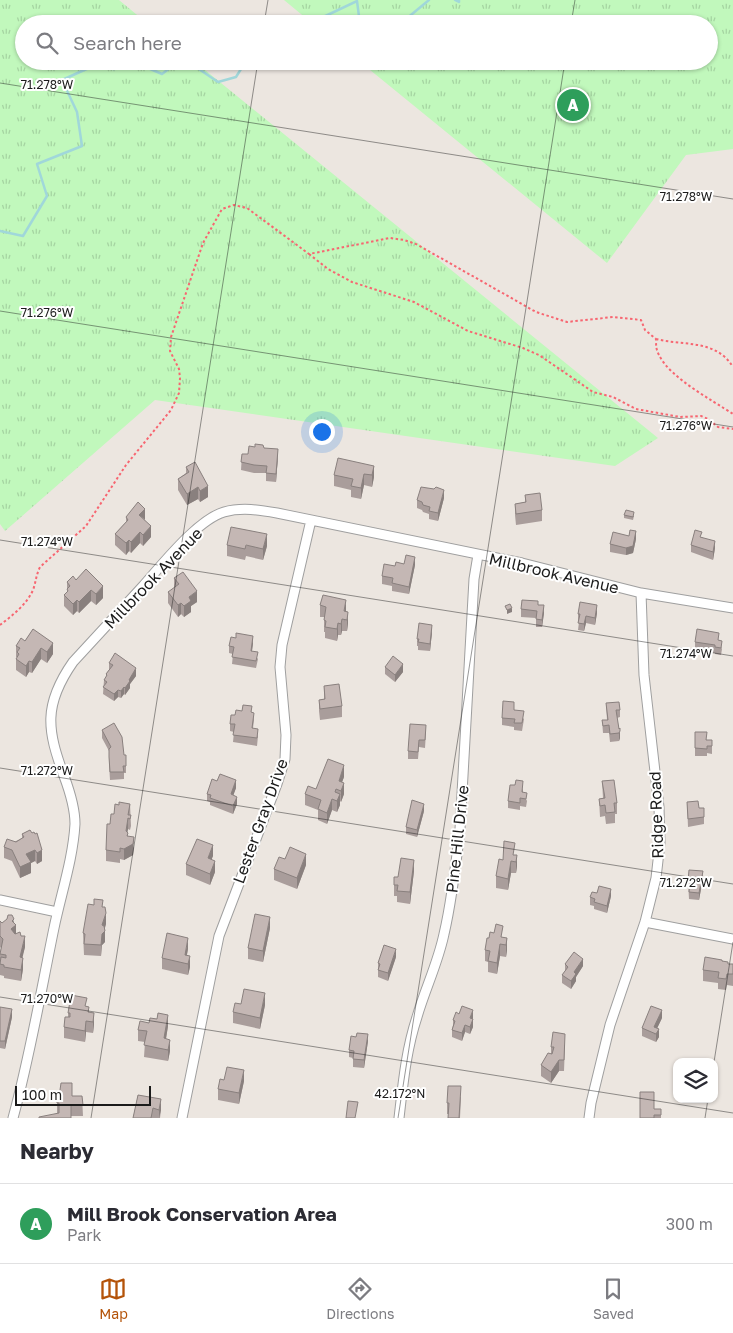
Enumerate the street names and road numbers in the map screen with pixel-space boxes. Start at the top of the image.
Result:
street label: Millbrook Avenue [100,523,206,633]
street label: Millbrook Avenue [487,548,621,598]
street label: Lester Gray Drive [228,756,292,886]
street label: Ridge Road [644,771,668,859]
street label: Pine Hill Drive [441,784,473,894]

